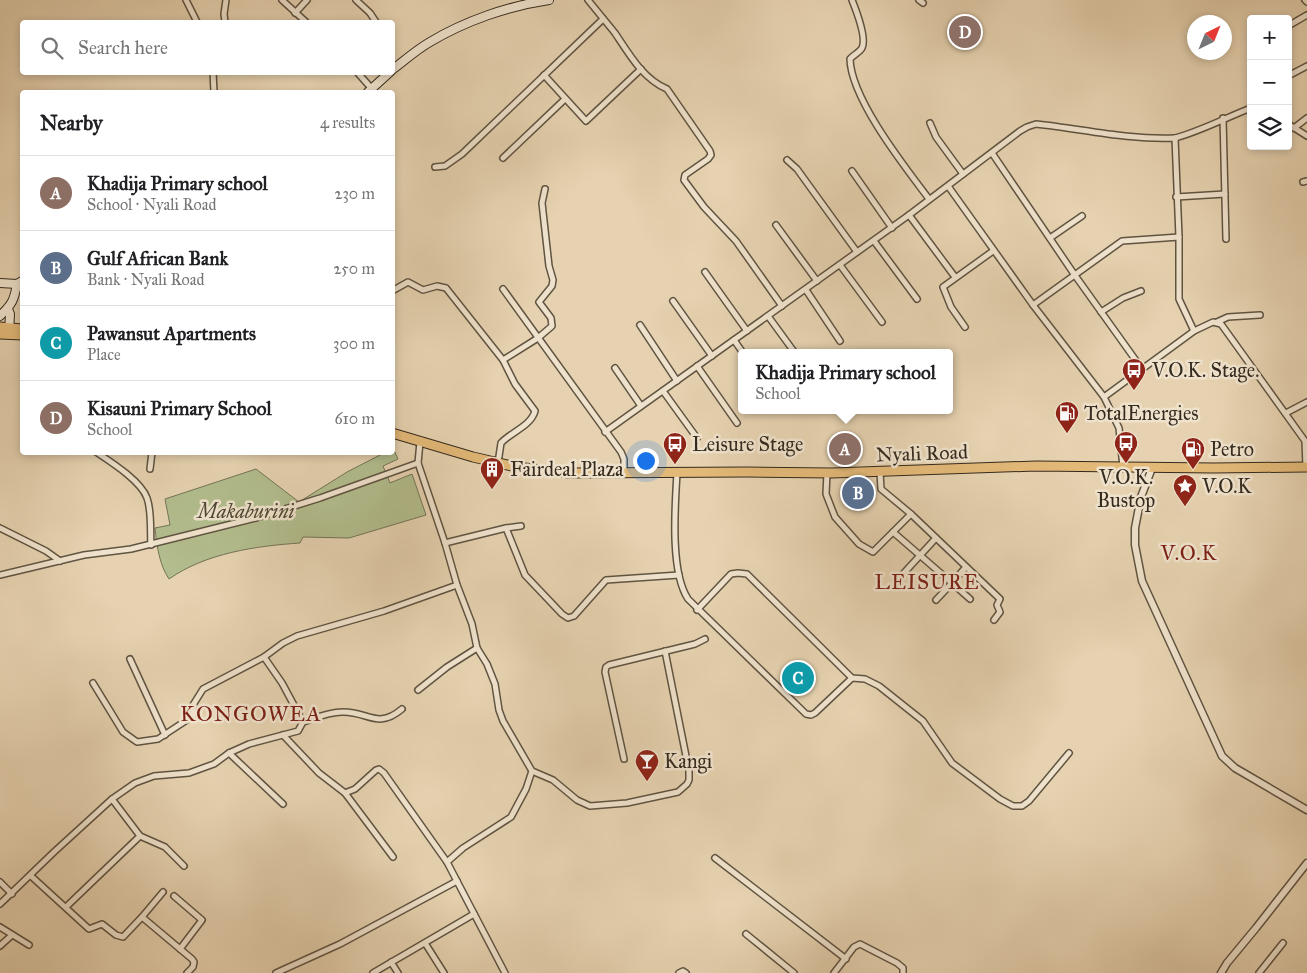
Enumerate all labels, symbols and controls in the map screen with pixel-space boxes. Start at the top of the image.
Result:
pin: D [949,13,981,51]
north arrow [1187,15,1232,60]
map controls [1247,15,1292,150]
button: + [1247,15,1292,60]
search box [20,20,395,75]
icon: search [38,34,66,62]
text: Search here [78,36,168,59]
button: − [1247,60,1292,105]
button: layers [1247,105,1292,150]
text: Nearby [40,110,103,136]
text: 4 results [320,113,375,132]
text: Khadija Primary school [87,172,268,195]
text: A [51,184,61,203]
text: 230 m [335,184,375,203]
text: School · Nyali Road [87,195,217,214]
text: Gulf African Bank [87,247,228,270]
text: B [51,259,61,278]
text: 250 m [334,259,375,278]
text: Bank · Nyali Road [87,270,205,289]
text: Pawansut Apartments [87,322,256,345]
text: C [51,334,61,353]
text: 300 m [333,334,375,353]
text: Place [87,345,121,364]
popup [738,349,953,414]
bus stop icon: V.O.K. Stage. [1121,357,1147,391]
place label: V.O.K. Stage. [1151,358,1259,383]
text: Khadija Primary school [755,361,936,384]
text: School [755,384,801,403]
text: Kisauni Primary School [87,397,272,420]
fuel station icon: TotalEnergies [1054,400,1080,434]
place label: TotalEnergies [1084,401,1199,426]
text: D [50,409,62,428]
text: 610 m [334,409,375,428]
text: School [87,420,132,439]
pin: A [829,430,861,468]
bus stop icon: V.O.K. Bustop [1113,430,1139,464]
bus stop icon: Leisure Stage [662,431,688,465]
place label: Leisure Stage [692,432,803,457]
fuel station icon: Petro [1180,436,1206,470]
place label: Petro [1210,437,1254,461]
street label: Nyali Road [876,439,968,467]
your location [633,448,659,474]
building icon: Fairdeal Plaza [479,456,505,490]
place label: Fairdeal Plaza [510,457,624,481]
place label: V.O.K. Bustop [1097,465,1155,512]
place icon: V.O.K [1172,473,1198,507]
pin: B [842,474,874,512]
place label: V.O.K [1201,474,1252,498]
park label: Makaburini [196,499,295,523]
district label: V.O.K [1160,540,1218,566]
district label: LEISURE [874,569,980,595]
pin: C [782,659,814,697]
district label: KONGOWEA [180,700,322,727]
bar icon: Kangi [634,748,660,782]
place label: Kangi [664,749,713,774]

